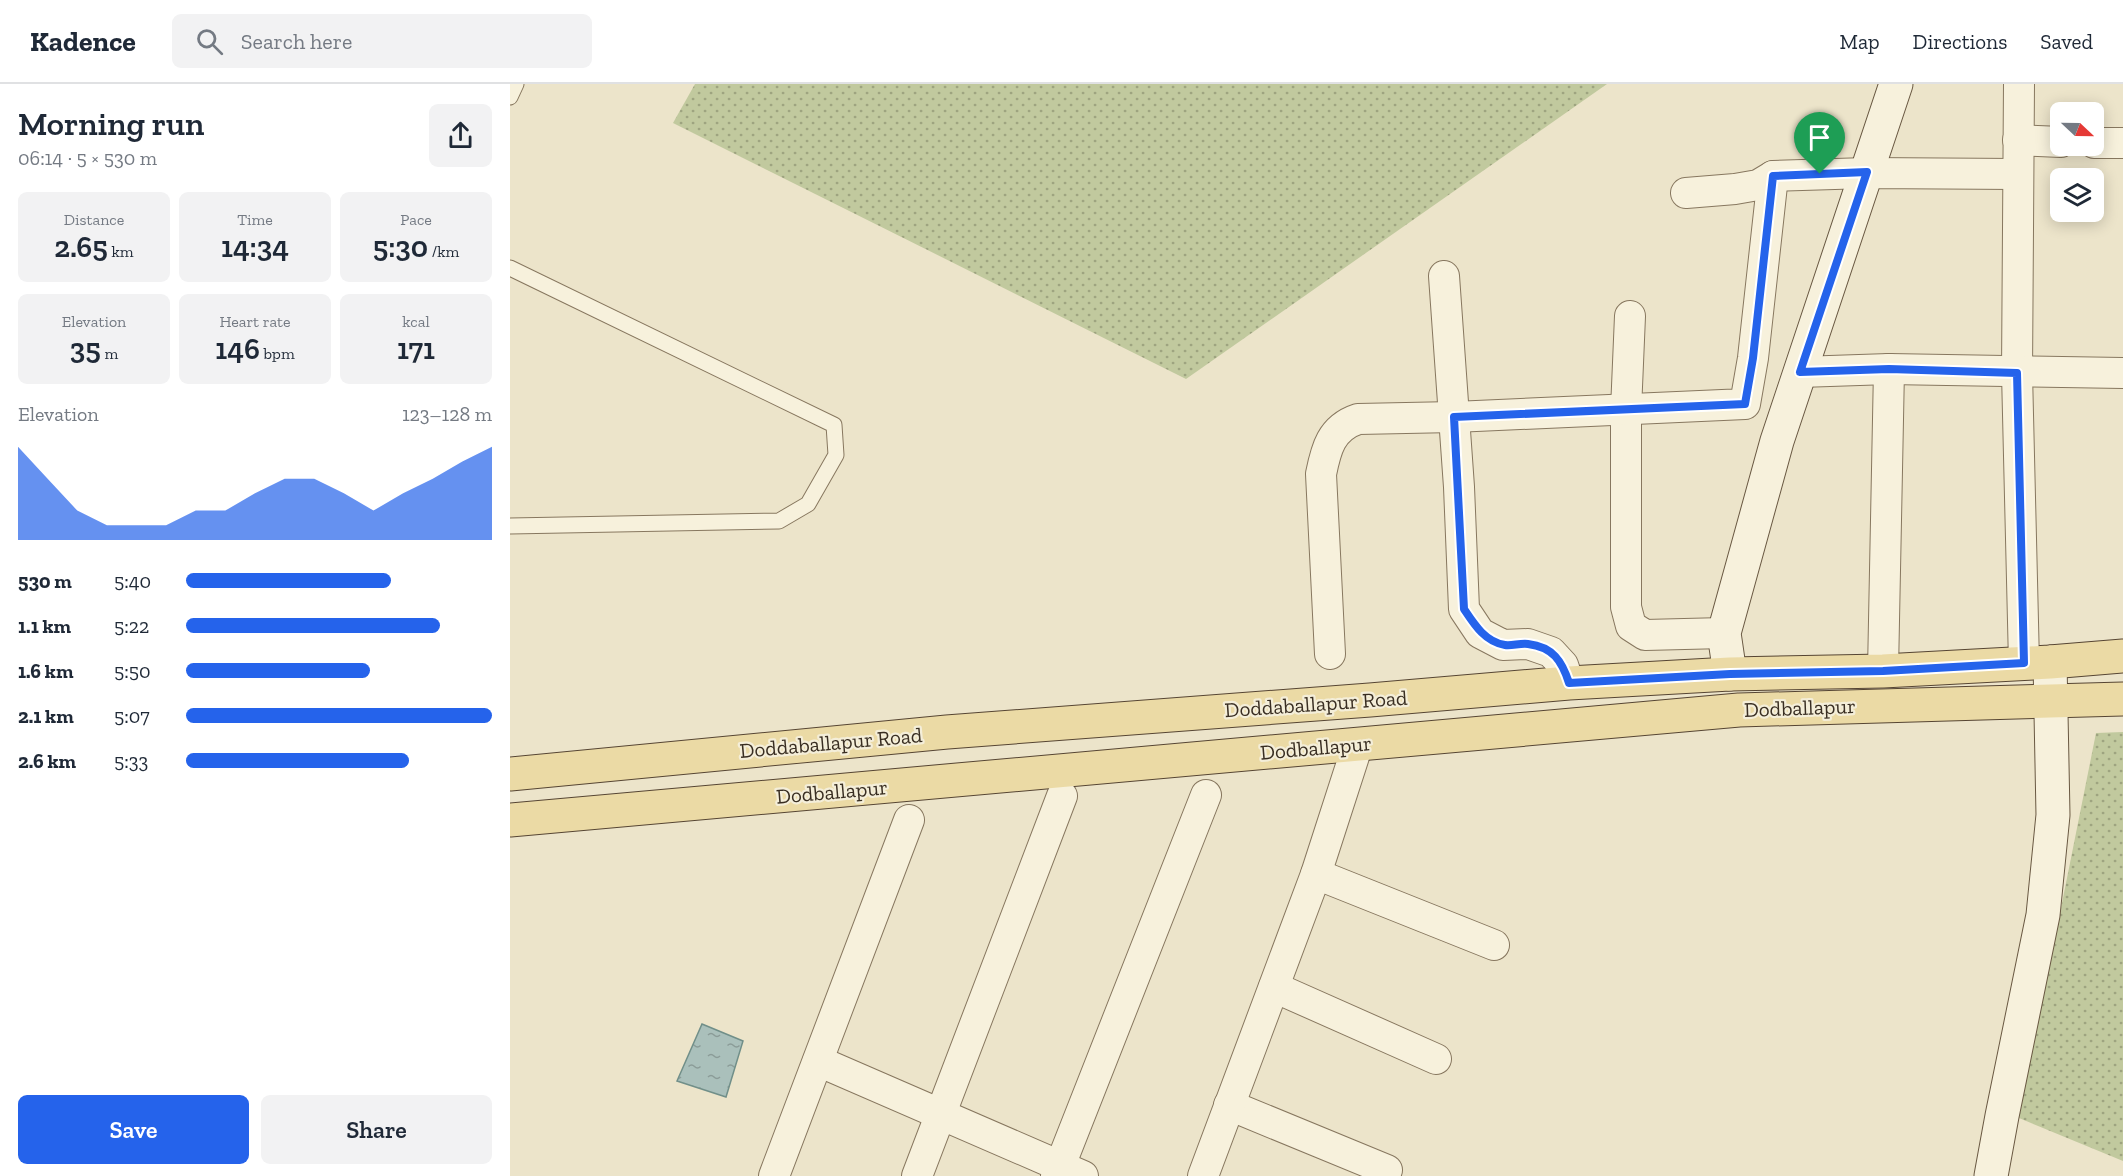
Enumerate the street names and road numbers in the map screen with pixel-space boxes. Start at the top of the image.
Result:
street label: Doddaballapur Road [1224,685,1409,722]
street label: Dodballapur [1744,693,1856,722]
street label: Doddaballapur Road [739,722,924,763]
street label: Dodballapur [1259,730,1373,765]
street label: Dodballapur [775,774,889,809]

